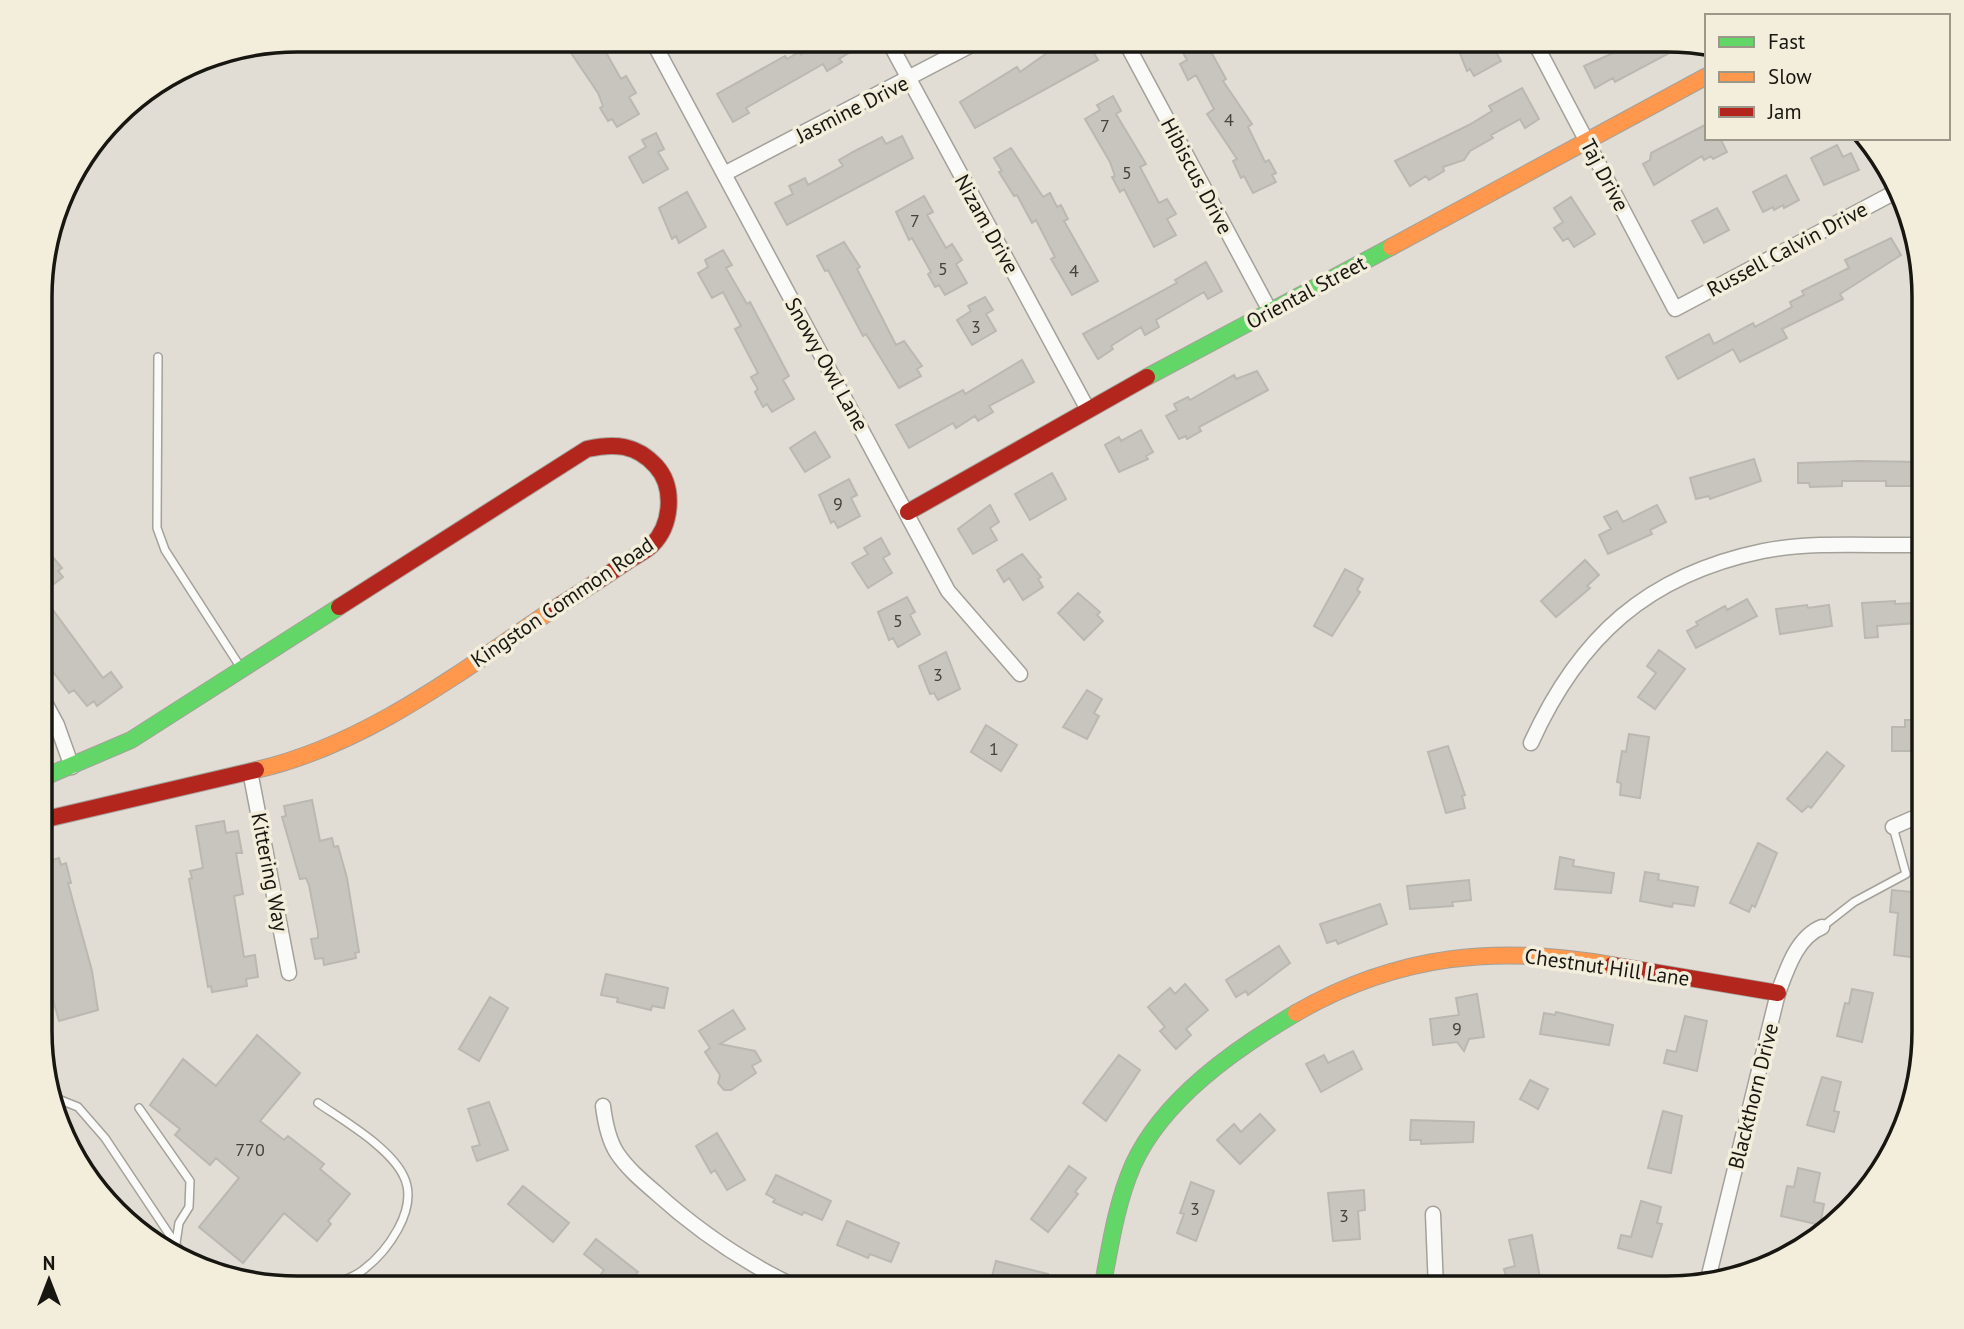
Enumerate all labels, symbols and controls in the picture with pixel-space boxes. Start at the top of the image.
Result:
legend [1705,14,1950,140]
text: Fast [1768,28,1805,55]
text: Slow [1768,63,1812,90]
street label: Jasmine Drive [790,69,913,149]
text: Jam [1767,98,1802,125]
house number: 4 [1224,108,1234,131]
street label: Hibiscus Drive [1155,113,1239,239]
house number: 7 [1100,114,1110,137]
street label: Taj Drive [1575,134,1635,216]
house number: 5 [1122,161,1132,184]
street label: Nizam Drive [949,170,1025,278]
street label: Russell Calvin Drive [1702,195,1872,303]
house number: 7 [910,209,920,232]
street label: Oriental Street [1241,249,1371,335]
house number: 5 [938,257,948,280]
house number: 4 [1069,259,1079,282]
street label: Snowy Owl Lane [779,293,875,435]
house number: 3 [971,315,981,338]
house number: 9 [833,492,843,515]
street label: Kingston Common Road [465,531,659,673]
house number: 5 [893,609,903,632]
house number: 3 [933,663,943,686]
house number: 1 [989,737,999,760]
street label: Kittering Way [245,810,295,934]
street label: Chestnut Hill Lane [1523,942,1691,992]
house number: 9 [1452,1017,1462,1040]
street label: Blackthorn Drive [1722,1020,1784,1172]
house number: 770 [235,1138,265,1161]
house number: 3 [1190,1197,1200,1220]
house number: 3 [1339,1204,1349,1227]
north arrow [14,1245,84,1315]
text: N [43,1251,55,1275]

